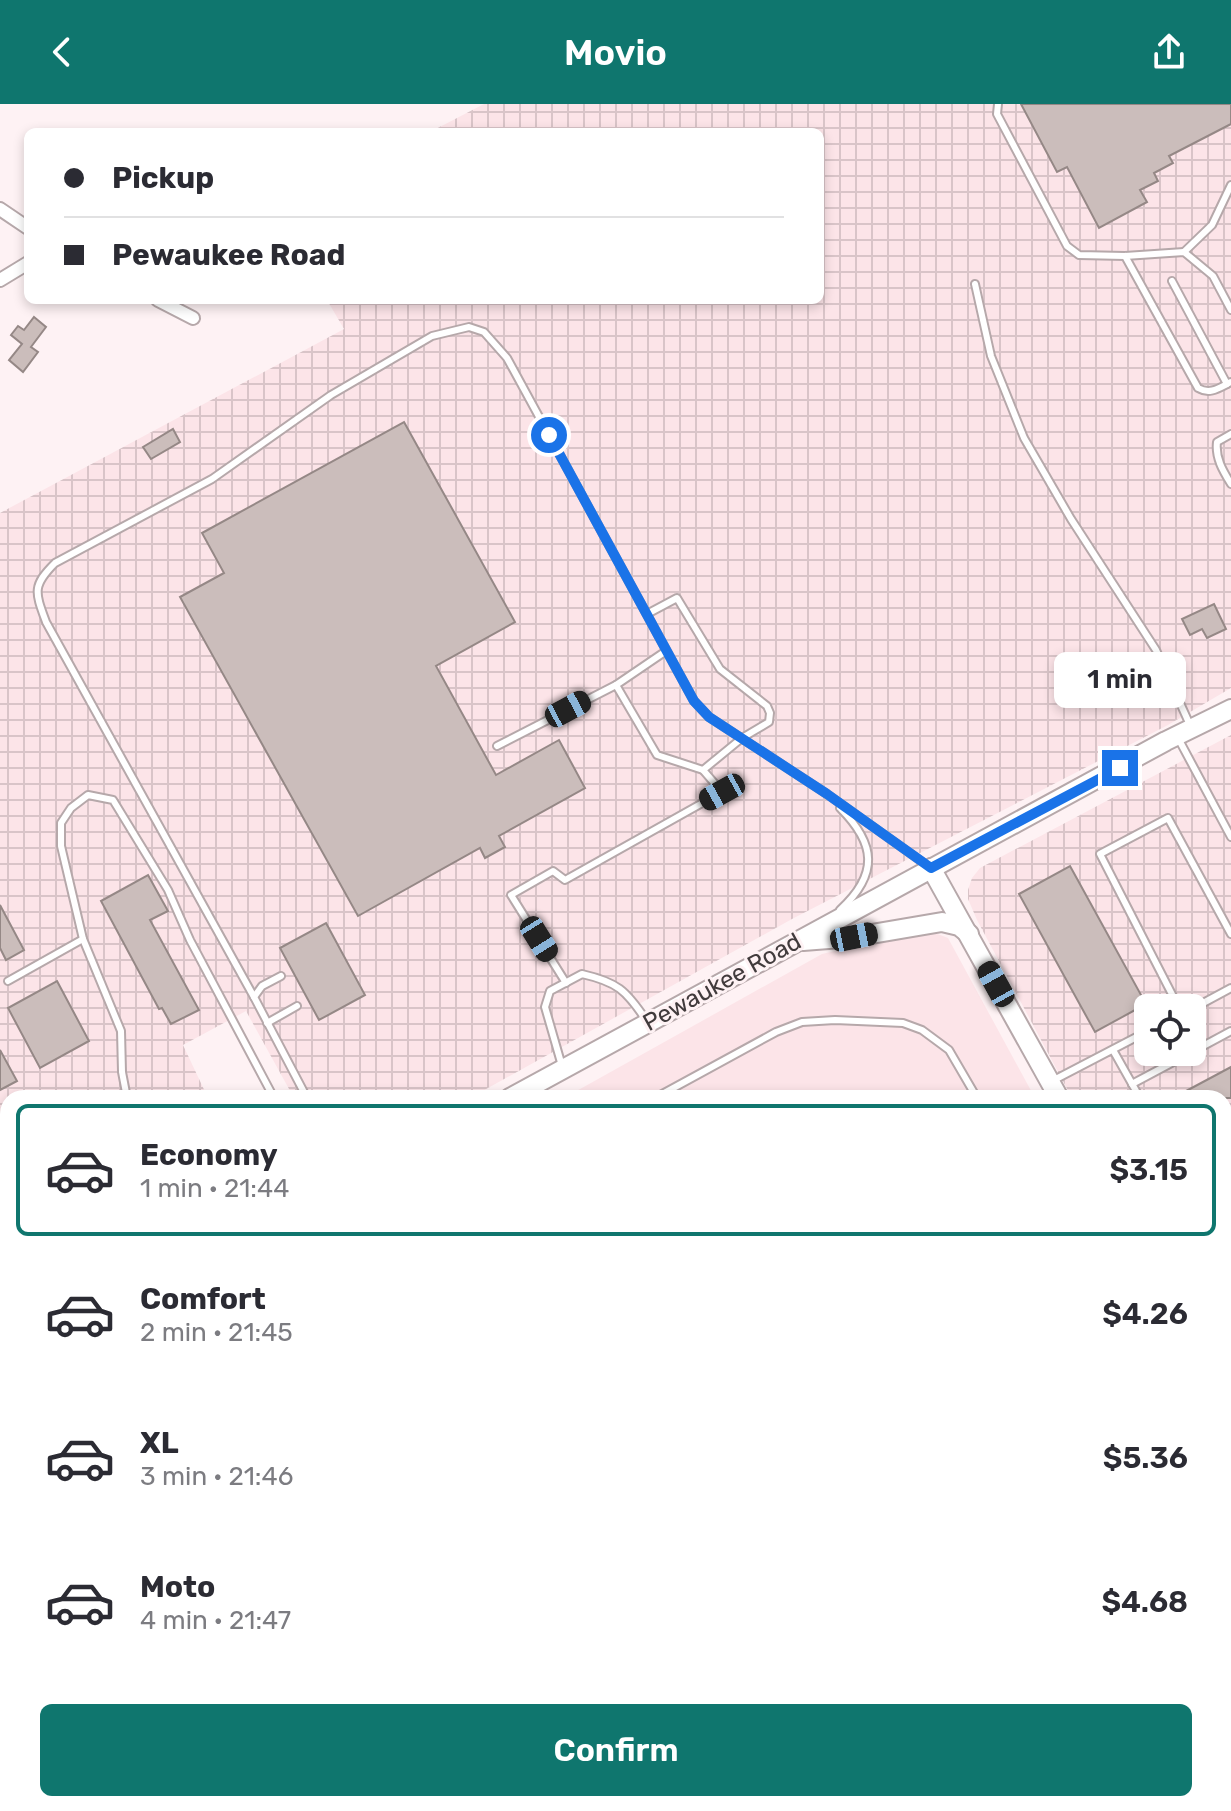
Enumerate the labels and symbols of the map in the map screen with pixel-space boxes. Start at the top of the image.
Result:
route start [531,417,567,453]
callout: 1 min [1054,652,1186,708]
car [541,687,595,731]
route end [1102,750,1138,786]
car [695,770,749,814]
car [516,912,562,966]
car [828,921,880,953]
street label: Pewaukee Road [638,927,806,1037]
car [974,957,1018,1011]

